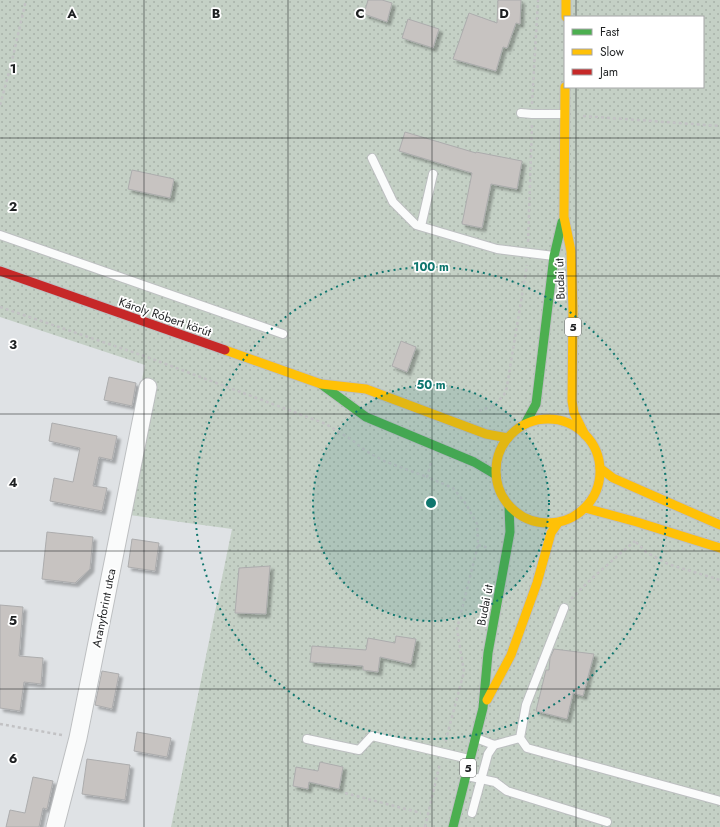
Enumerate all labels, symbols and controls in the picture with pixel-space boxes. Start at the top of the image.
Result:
text: A [66,4,77,23]
text: B [212,4,221,23]
text: C [355,4,365,23]
text: D [499,4,509,23]
legend [564,16,704,88]
text: Fast [600,23,619,41]
text: Slow [600,43,625,61]
text: 1 [10,59,16,78]
text: Jam [598,63,618,81]
text: 2 [9,197,17,216]
text: 100 m [413,258,449,276]
street label: Budai út [550,258,570,300]
street label: Károly Róbert körút [116,293,214,341]
road number: 5 [565,318,581,336]
text: 3 [9,335,17,354]
text: 50 m [416,376,446,394]
text: 4 [8,473,18,492]
centre of rings [424,496,438,510]
street label: Aranyforint utca [88,567,121,649]
street label: Budai út [472,583,498,627]
text: 5 [9,611,17,630]
text: 6 [9,749,18,768]
road number: 5 [460,759,476,777]

